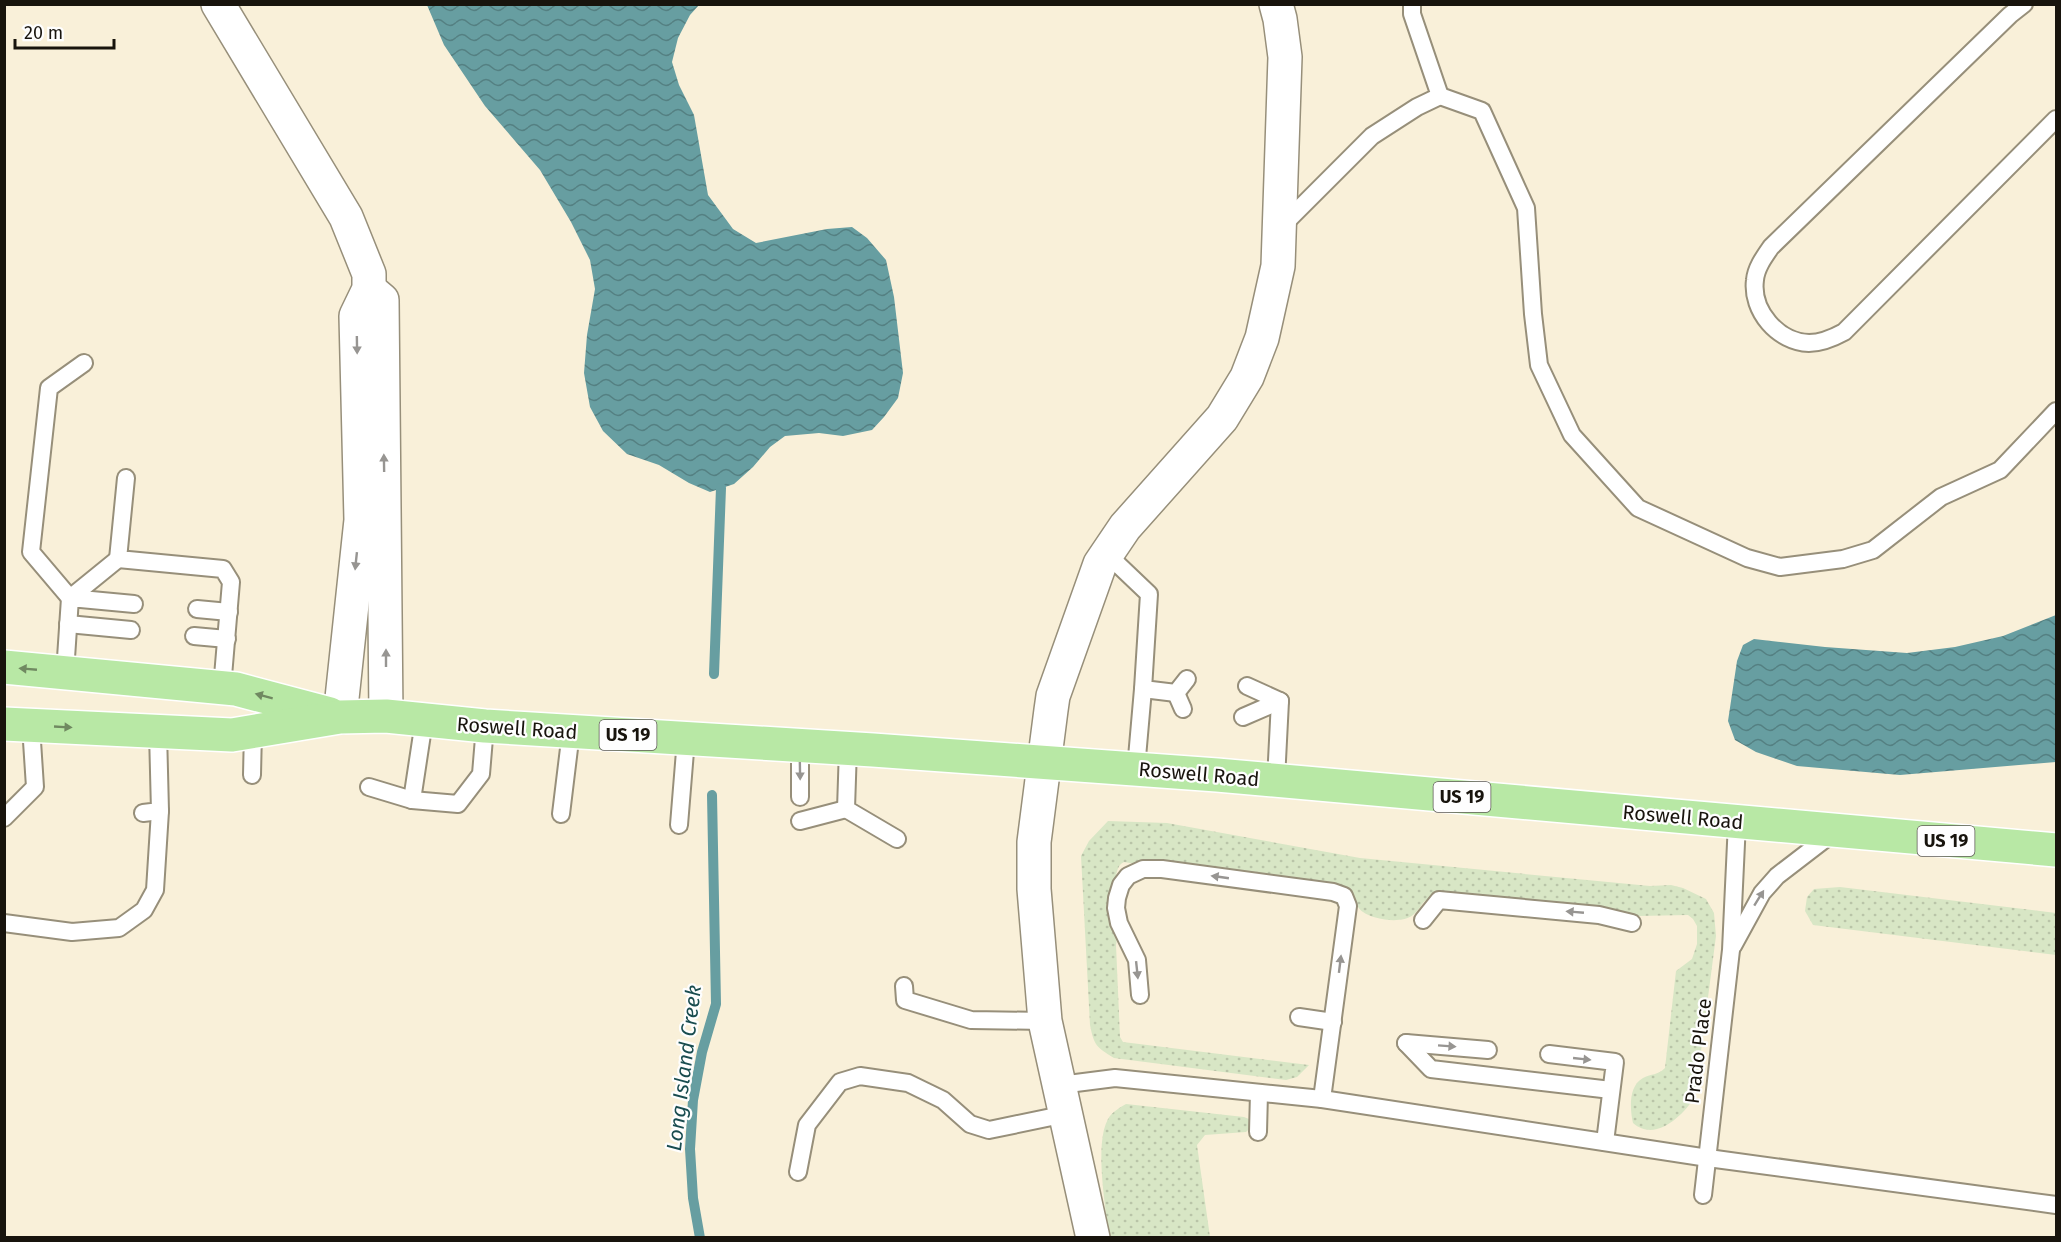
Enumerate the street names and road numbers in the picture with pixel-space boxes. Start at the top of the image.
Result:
street label: Roswell Road [456,712,578,744]
road number: US 19 [600,720,656,750]
street label: Roswell Road [1138,757,1260,791]
road number: US 19 [1434,782,1490,812]
street label: Roswell Road [1622,800,1744,834]
road number: US 19 [1918,826,1974,856]
street label: Prado Place [1680,997,1716,1105]

